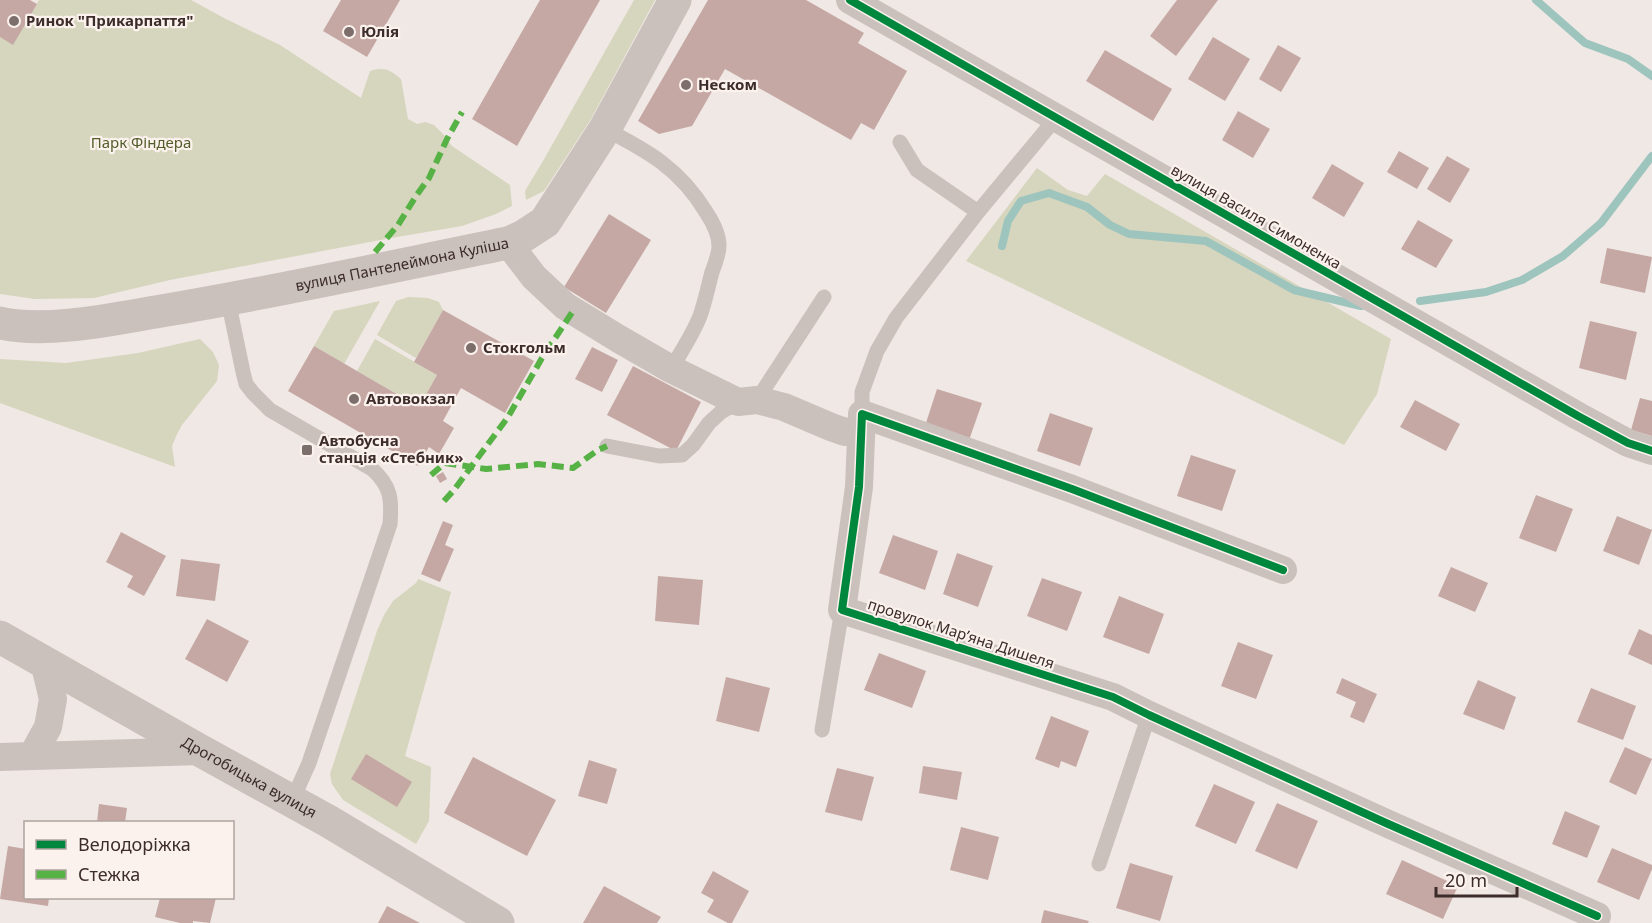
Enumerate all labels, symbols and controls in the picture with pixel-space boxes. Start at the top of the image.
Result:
place label: Ринок "Прикарпаття" [26,10,193,30]
marker: Ринок "Прикарпаття" [7,14,21,28]
place label: Юлія [361,21,399,41]
marker: Юлія [342,25,356,39]
place label: Неском [698,74,757,94]
marker: Неском [679,78,693,92]
park label: Парк Фіндера [91,132,191,152]
street label: вулиця Василя Симоненка [1168,159,1345,273]
street label: вулиця Пантелеймона Куліша [293,232,511,295]
place label: Стокгольм [483,337,566,357]
marker: Стокгольм [464,341,478,355]
place label: Автовокзал [366,388,455,408]
marker: Автовокзал [347,392,361,406]
place label: Автобусна станція «Стебник» [319,430,463,467]
marker: Автобусна станція «Стебник» [300,443,314,457]
street label: провулок Марʼяна Дишеля [865,593,1057,673]
street label: Дрогобицька вулиця [179,731,321,822]
legend [24,821,234,899]
text: Велодоріжка [78,832,191,856]
scale bar [1436,860,1517,898]
text: Стежка [78,862,140,886]
text: 20 m [1445,868,1487,892]

